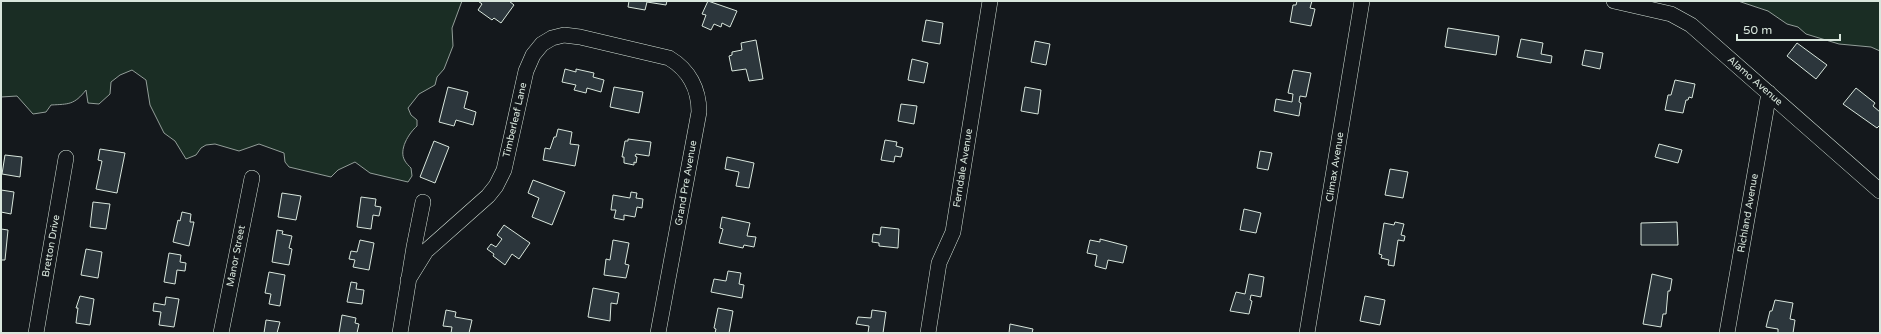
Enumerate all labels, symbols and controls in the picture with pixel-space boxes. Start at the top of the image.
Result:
scale bar [1737,16,1840,42]
text: 50 m [1743,23,1772,37]
street label: Alamo Avenue [1725,54,1785,108]
street label: Timberleaf Lane [501,81,530,159]
street label: Ferndale Avenue [951,127,975,208]
street label: Climax Avenue [1324,131,1346,203]
street label: Grand Pre Avenue [673,139,699,227]
street label: Richland Avenue [1735,172,1761,253]
street label: Bretton Drive [40,214,62,278]
street label: Manor Street [224,224,248,288]

